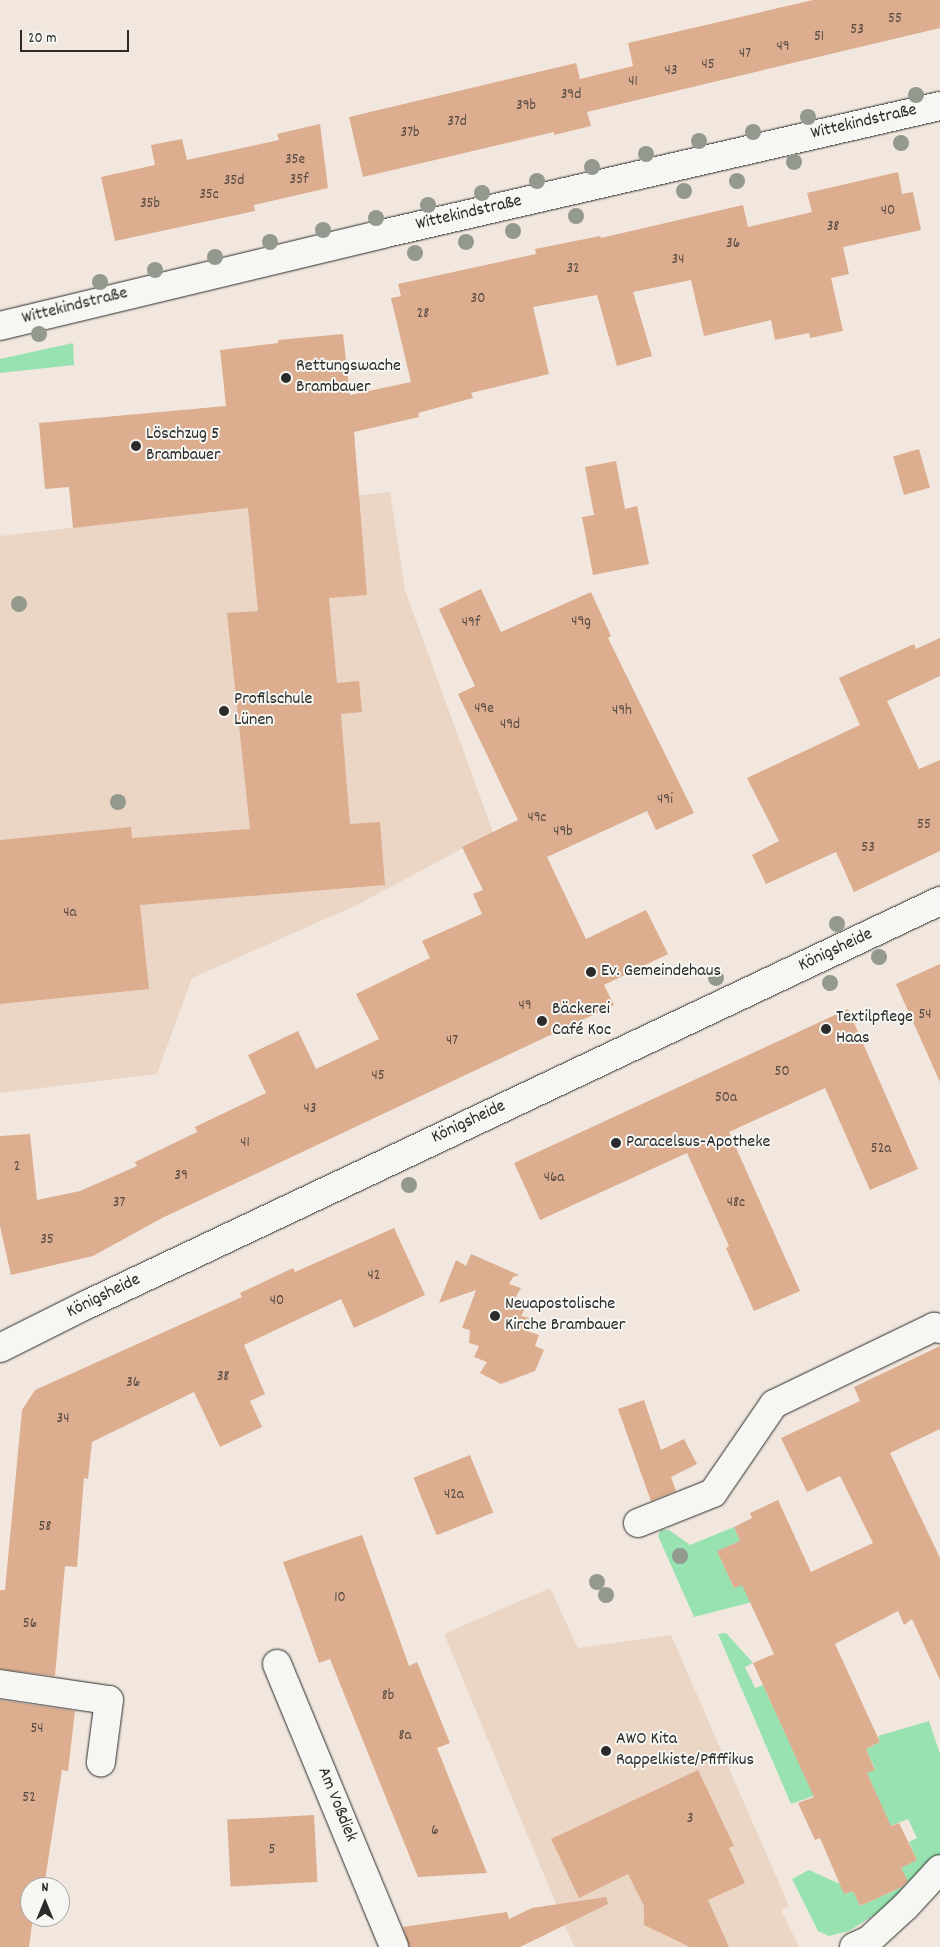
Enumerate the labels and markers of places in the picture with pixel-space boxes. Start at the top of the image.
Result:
place label: Rettungswache Brambauer [296,357,401,399]
marker: Rettungswache Brambauer [280,372,292,384]
place label: Löschzug 5 Brambauer [146,425,221,468]
marker: Löschzug 5 Brambauer [130,440,142,452]
place label: Profilschule Lünen [234,690,312,732]
marker: Profilschule Lünen [218,705,230,717]
place label: Ev. Gemeindehaus [601,961,721,983]
marker: Ev. Gemeindehaus [585,966,597,978]
place label: Bäckerei Café Koc [552,1000,611,1042]
place label: Textilpflege Haas [836,1008,913,1050]
marker: Bäckerei Café Koc [536,1015,548,1027]
marker: Textilpflege Haas [820,1023,832,1035]
place label: Paracelsus-Apotheke [626,1132,770,1154]
marker: Paracelsus-Apotheke [610,1137,622,1149]
place label: Neuapostolische Kirche Brambauer [505,1295,625,1338]
marker: Neuapostolische Kirche Brambauer [489,1310,501,1322]
place label: AWO Kita Rappelkiste/Pfiffikus [616,1730,754,1772]
marker: AWO Kita Rappelkiste/Pfiffikus [600,1745,612,1757]

